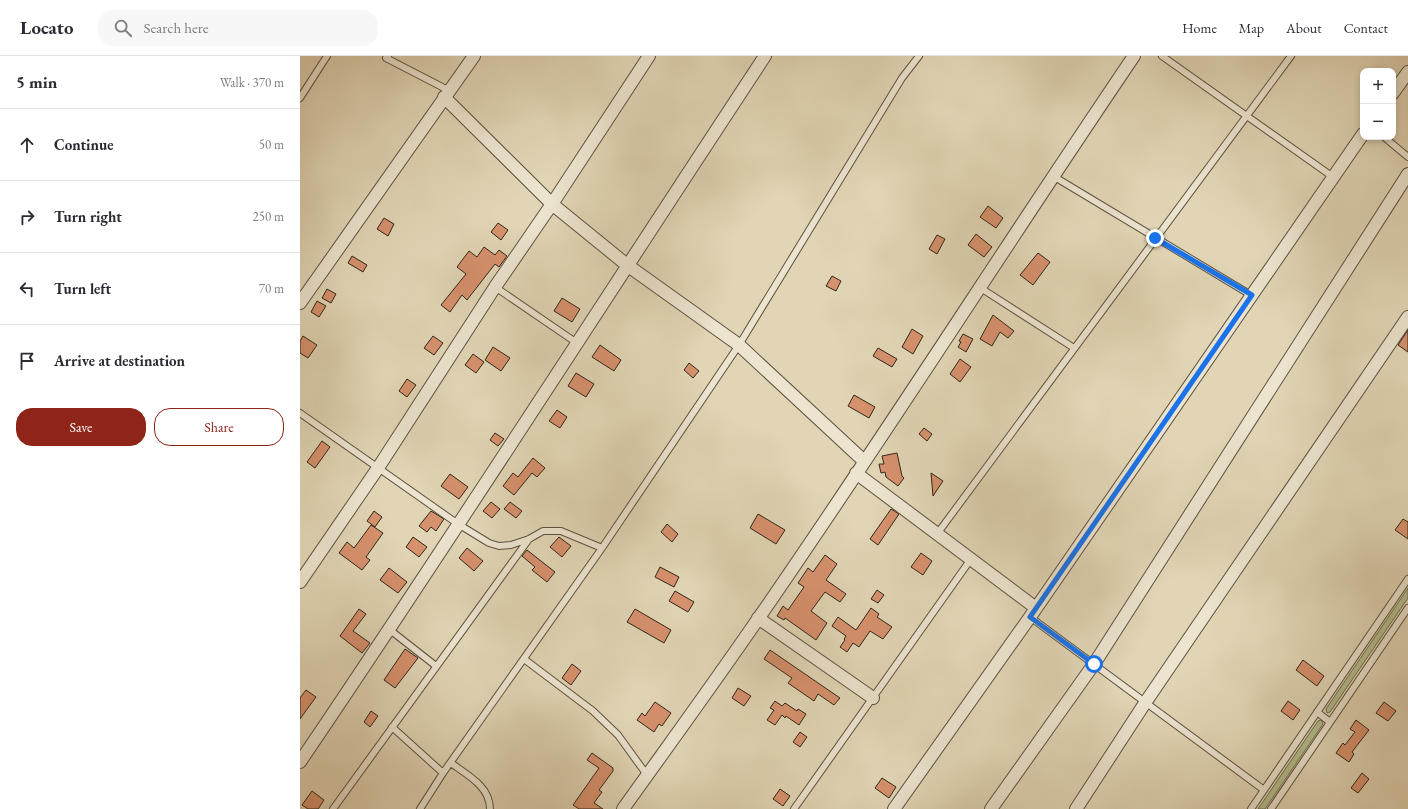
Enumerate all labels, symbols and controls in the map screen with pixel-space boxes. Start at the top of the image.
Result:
search box [98,10,378,46]
text: Locato [20,15,74,40]
icon: search [112,17,134,39]
text: Search here [144,18,209,37]
text: Home [1182,19,1217,37]
text: Map [1239,19,1264,37]
text: About [1286,19,1322,37]
text: Contact [1344,19,1388,37]
map controls [1360,68,1396,140]
button: + [1360,68,1396,104]
text: 5 min [16,71,57,93]
text: Walk · 370 m [220,74,284,91]
button: − [1360,104,1396,140]
icon: ahead [16,134,38,156]
text: Continue [54,135,114,154]
text: 50 m [259,136,284,153]
icon: right [16,206,38,228]
text: Turn right [54,207,122,226]
text: 250 m [253,208,284,225]
route end [1146,229,1164,247]
icon: left [16,278,38,300]
text: Turn left [54,279,111,298]
text: 70 m [259,280,284,297]
icon: arrive [16,350,38,372]
text: Arrive at destination [54,351,185,370]
button: Save [16,408,146,446]
button: Share [154,408,284,446]
route start [1085,655,1103,673]

